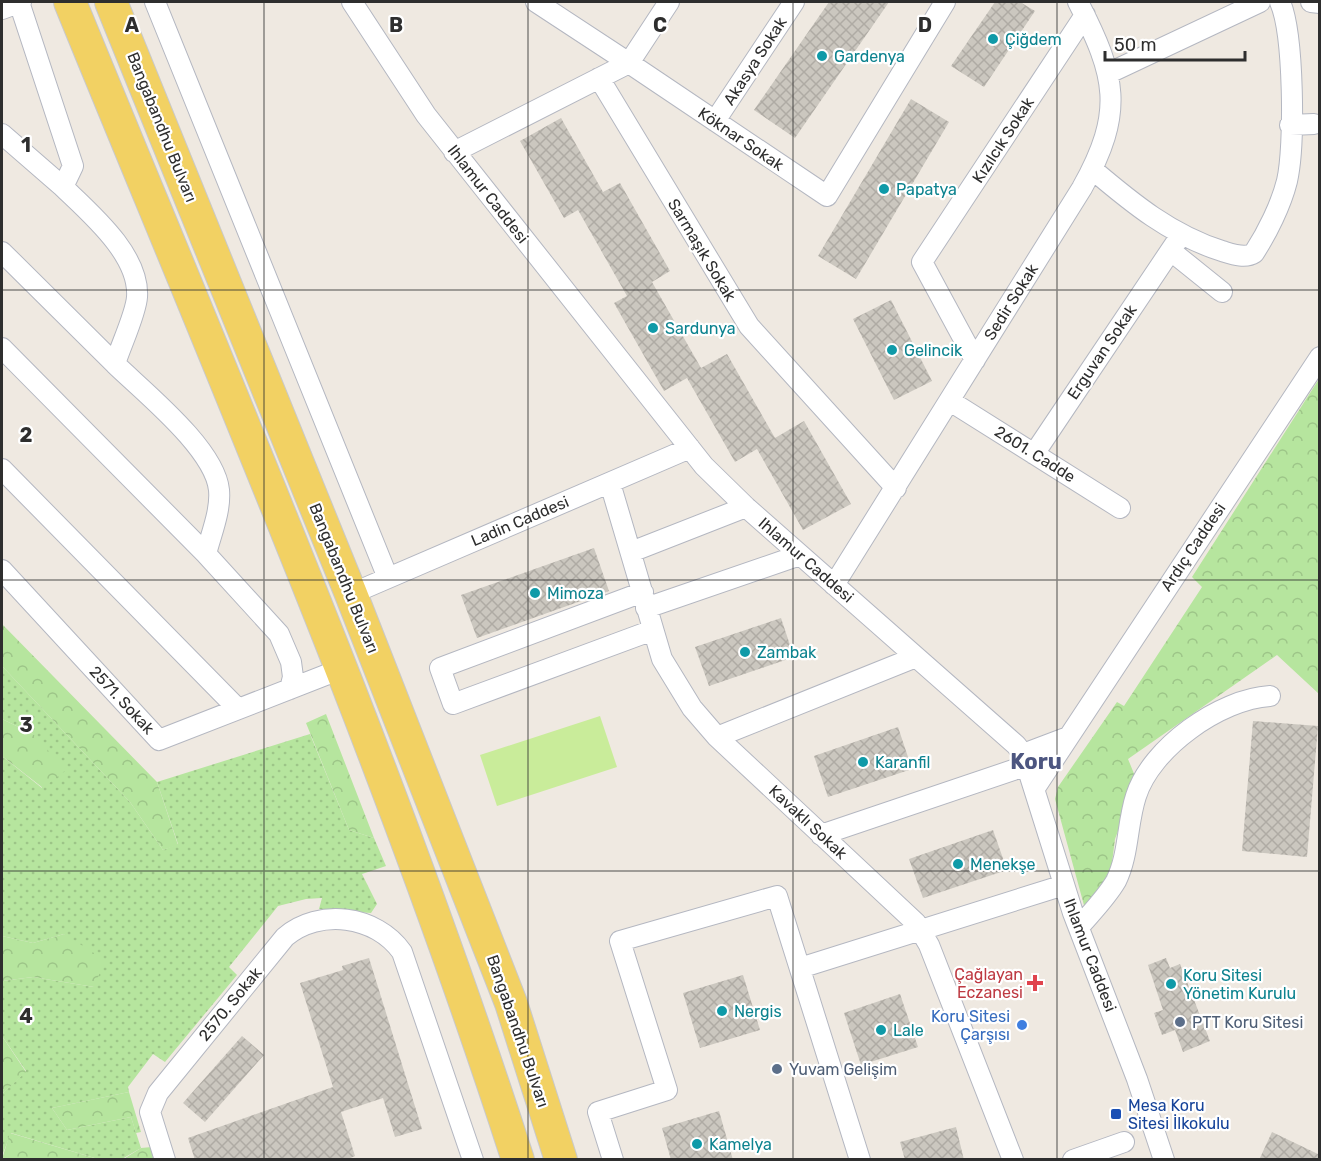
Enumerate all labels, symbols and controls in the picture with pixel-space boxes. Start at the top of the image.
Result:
text: A [125,13,140,37]
text: B [389,13,403,37]
text: C [653,13,667,37]
street label: Akasya Sokak [719,13,791,109]
text: D [918,13,932,37]
scale bar [1105,24,1244,62]
place label: Çiğdem [1005,30,1062,49]
marker: Çiğdem [986,32,1000,46]
text: 50 m [1114,34,1157,56]
place label: Gardenya [834,47,905,66]
street label: Bangabandhu Bulvarı [123,49,201,205]
marker: Gardenya [815,49,829,63]
street label: Kızılcık Sokak [968,93,1038,186]
street label: Köknar Sokak [695,103,788,175]
text: 1 [21,133,31,157]
street label: Ihlamur Caddesi [444,141,532,247]
place label: Papatya [896,180,957,199]
marker: Papatya [877,182,891,196]
street label: Sarmaşık Sokak [664,195,740,305]
street label: Sedir Sokak [980,260,1042,344]
street label: Erguvan Sokak [1063,300,1141,403]
place label: Sardunya [665,319,736,338]
marker: Sardunya [646,321,660,335]
place label: Gelincik [904,341,963,360]
marker: Gelincik [885,343,899,357]
street label: 2601. Cadde [991,422,1079,486]
text: 2 [20,423,33,447]
street label: Ladin Caddesi [468,492,572,550]
street label: Ardıç Caddesi [1157,499,1229,595]
street label: Bangabandhu Bulvarı [305,500,383,656]
street label: Ihlamur Caddesi [755,514,857,606]
place label: Mimoza [547,584,604,603]
marker: Mimoza [528,586,542,600]
place label: Zambak [757,643,817,662]
marker: Zambak [738,645,752,659]
street label: 2571. Sokak [86,662,159,739]
text: 3 [19,713,33,737]
district label: Koru [1010,748,1062,775]
place label: Karanfil [875,753,930,772]
marker: Karanfil [856,755,870,769]
street label: Kavaklı Sokak [765,781,852,863]
place label: Menekşe [970,855,1036,874]
marker: Menekşe [951,857,965,871]
street label: Ihlamur Caddesi [1060,896,1120,1014]
street label: Bangabandhu Bulvarı [483,952,553,1110]
street label: 2570. Sokak [195,963,266,1045]
place label: Çağlayan Eczanesi [954,965,1023,1002]
place label: Koru Sitesi Yönetim Kurulu [1183,966,1296,1003]
marker: Çağlayan Eczanesi [1028,976,1042,990]
marker: Koru Sitesi Yönetim Kurulu [1164,977,1178,991]
place label: Nergis [734,1002,782,1021]
text: 4 [19,1004,33,1028]
marker: Nergis [715,1004,729,1018]
place label: Koru Sitesi Çarşısı [931,1007,1010,1044]
place label: PTT Koru Sitesi [1192,1013,1303,1032]
marker: PTT Koru Sitesi [1173,1015,1187,1029]
marker: Koru Sitesi Çarşısı [1015,1018,1029,1032]
place label: Lale [893,1021,924,1040]
marker: Lale [874,1023,888,1037]
place label: Yuvam Gelişim [789,1060,897,1079]
marker: Yuvam Gelişim [770,1062,784,1076]
place label: Mesa Koru Sitesi İlkokulu [1128,1096,1230,1133]
marker: Mesa Koru Sitesi İlkokulu [1109,1107,1123,1121]
place label: Kamelya [709,1135,772,1154]
marker: Kamelya [690,1137,704,1151]

